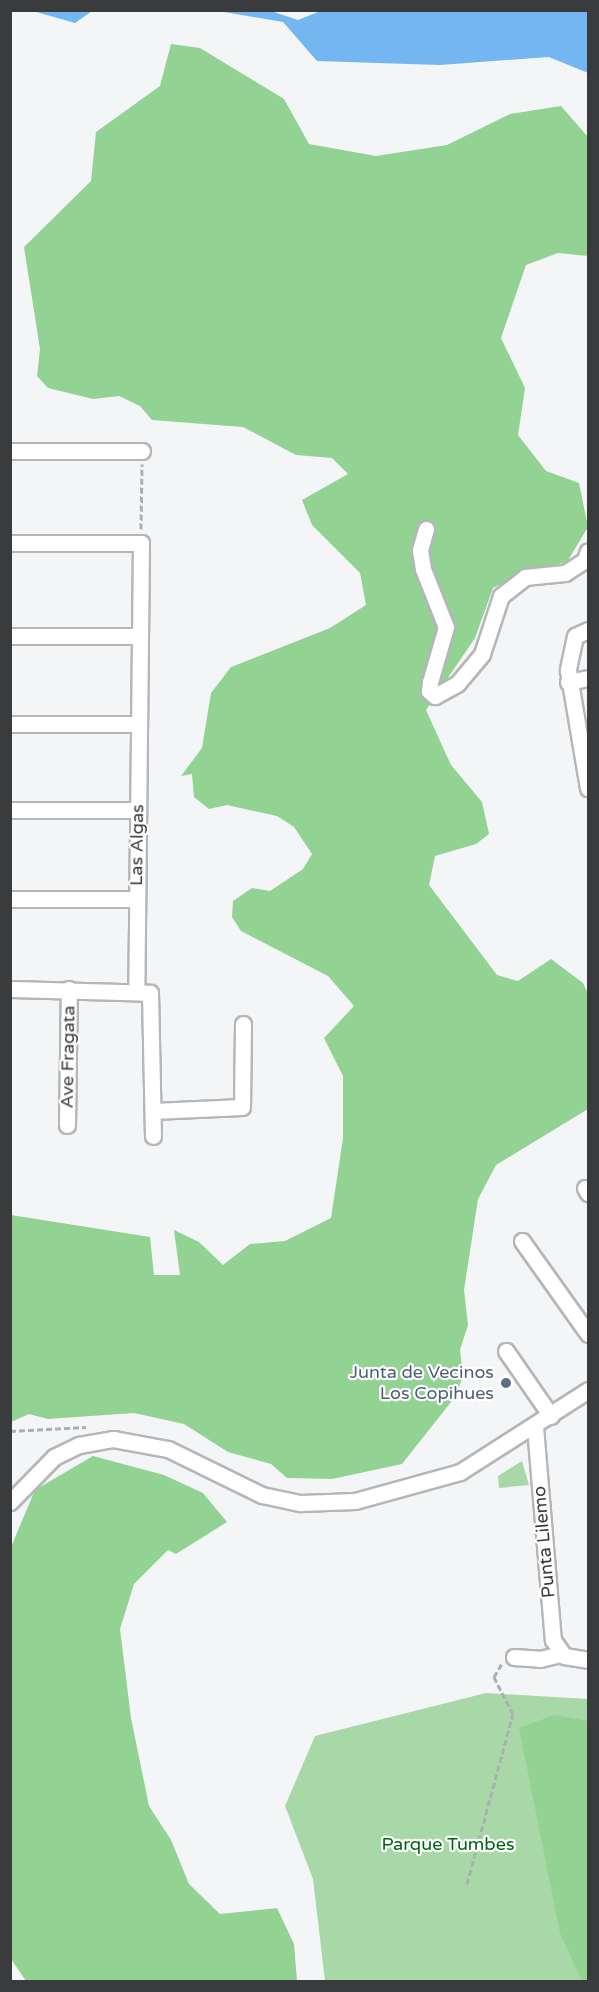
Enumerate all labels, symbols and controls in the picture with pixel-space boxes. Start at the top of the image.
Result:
street label: Las Algas [125,804,149,886]
street label: Ave Fragata [56,1005,80,1109]
place label: Junta de Vecinos Los Copihues [350,1362,494,1404]
marker: Junta de Vecinos Los Copihues [499,1376,513,1390]
street label: Punta Lilemo [528,1485,560,1599]
park label: Parque Tumbes [381,1833,515,1855]

